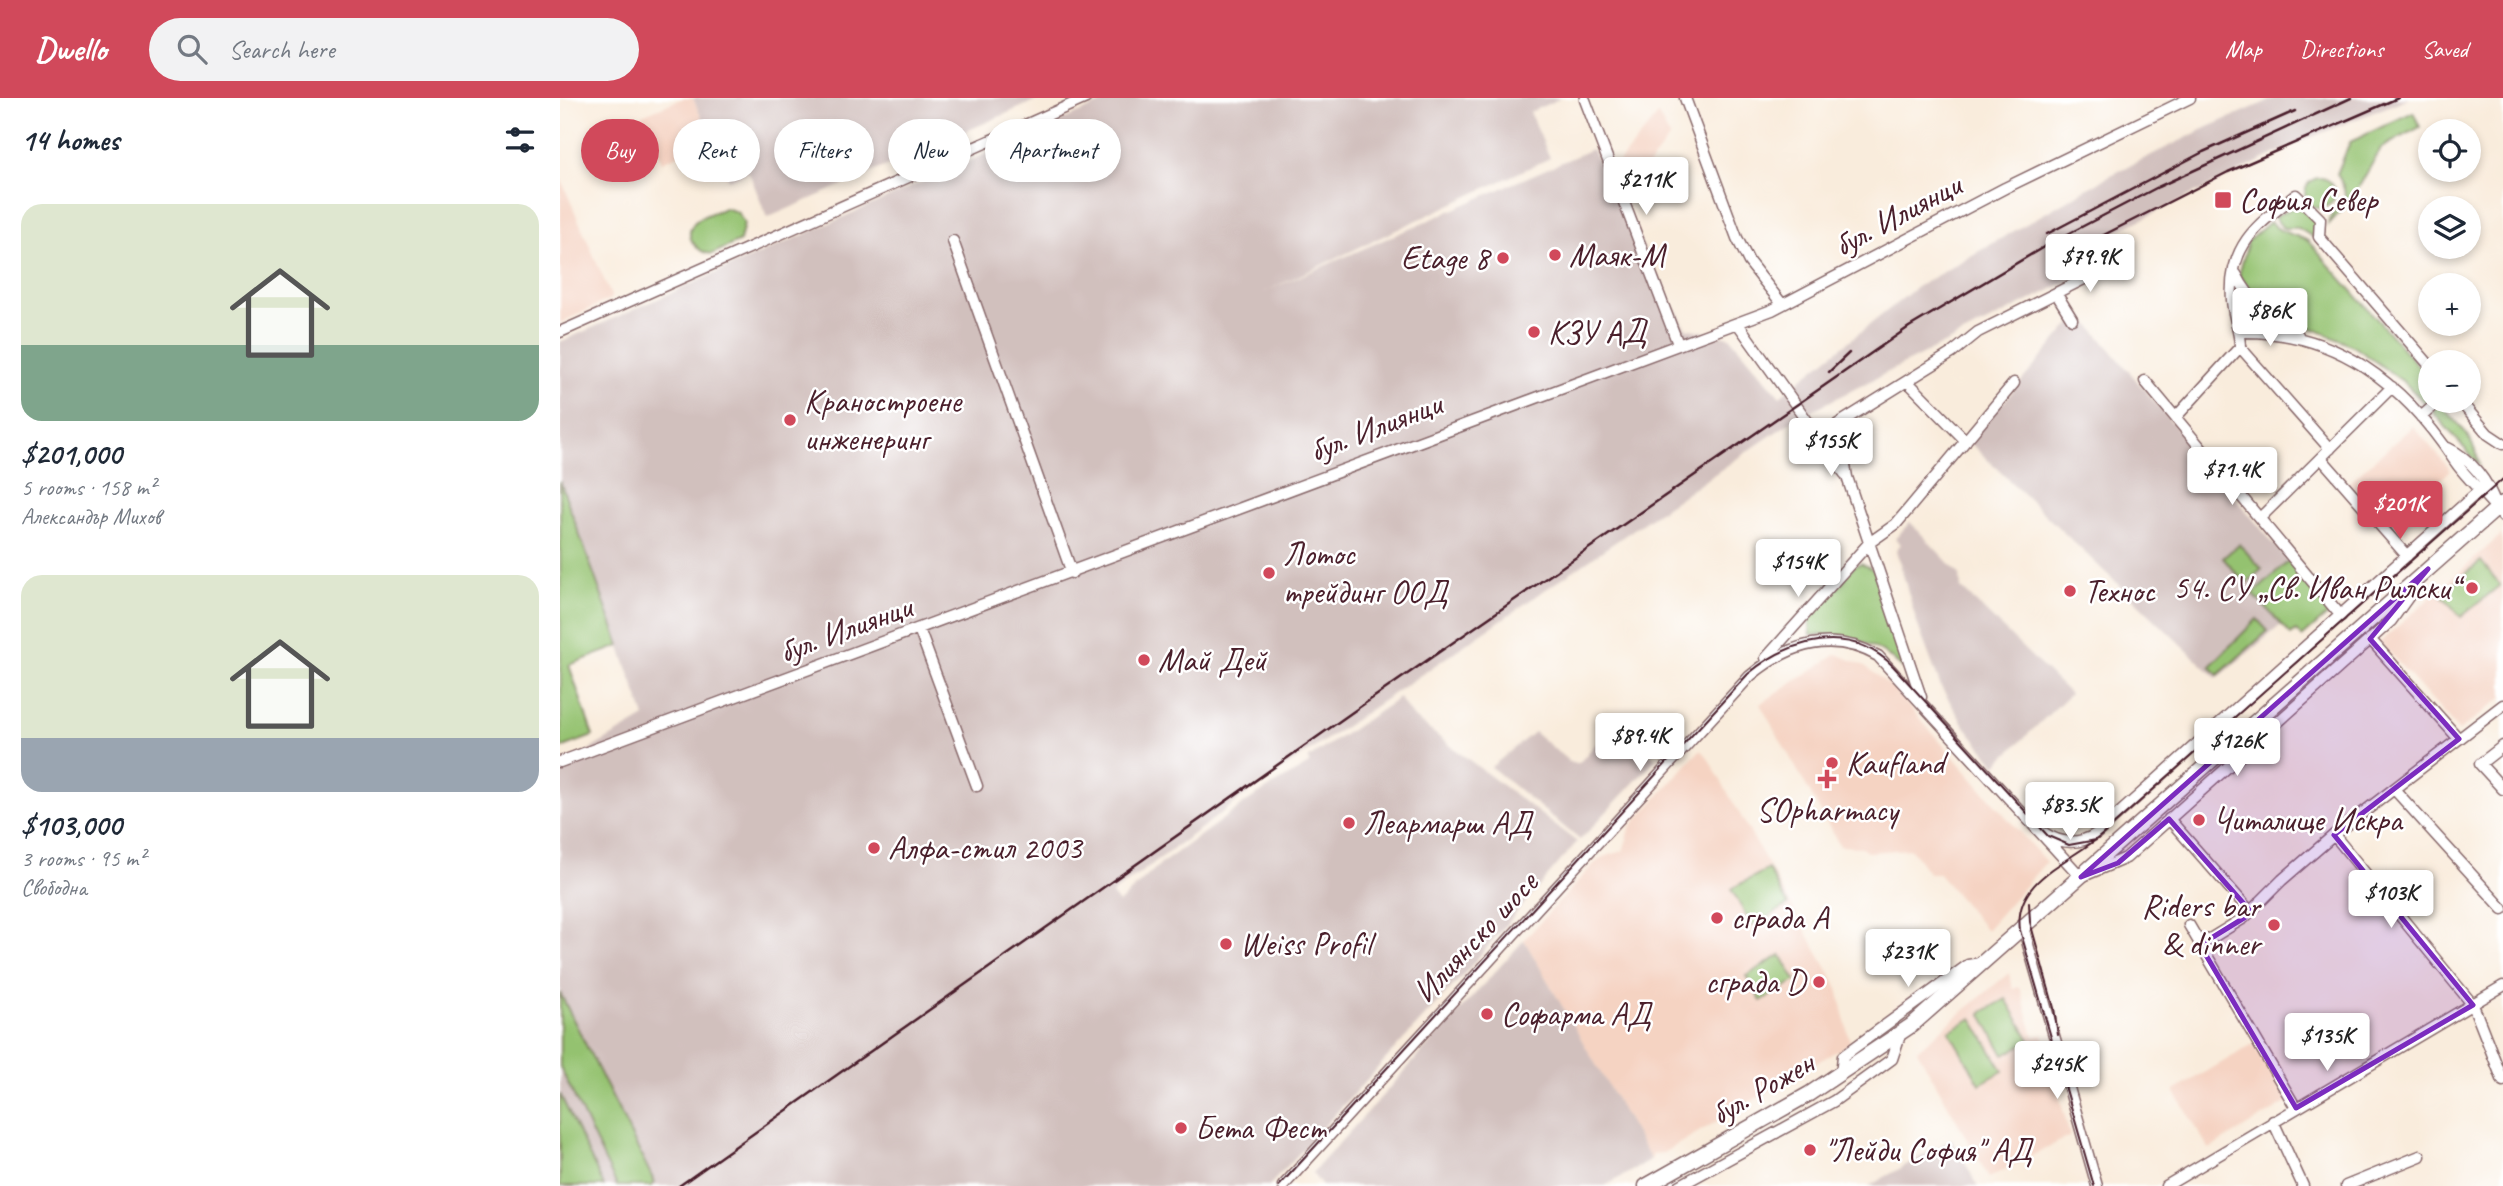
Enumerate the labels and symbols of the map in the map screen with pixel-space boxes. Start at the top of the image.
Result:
pin: $211K [1597,158,1695,217]
street label: бул. Илиянци [1826,163,1971,266]
place label: София Север [2239,179,2380,221]
marker: София Север [2213,190,2233,210]
place label: Маяк-М [1569,234,1667,276]
pin: $79.9K [2033,234,2147,294]
place label: Etage 8 [1401,237,1492,279]
marker: Маяк-М [1547,247,1563,263]
marker: Etage 8 [1495,250,1511,266]
pin: $86K [2229,288,2311,348]
place label: КЗУ АД [1548,311,1648,353]
marker: КЗУ АД [1526,324,1542,340]
place label: Краностроене инженеринг [804,380,963,460]
street label: бул. Илиянци [1303,382,1450,471]
marker: Краностроене инженеринг [782,412,798,428]
pin: $155K [1782,418,1880,478]
pin: $71.4K [2175,448,2289,507]
pin: $201K [2351,482,2449,541]
place label: Лотос трейдинг ООД [1283,533,1450,613]
pin: $154K [1749,540,1847,599]
marker: Лотос трейдинг ООД [1261,565,1277,581]
place label: 54. СУ „Св. Иван Рилски“ [2173,567,2465,609]
place label: Технос [2084,570,2156,612]
marker: 54. СУ „Св. Иван Рилски“ [2464,580,2480,596]
marker: Технос [2062,583,2078,599]
street label: бул. Илиянци [773,585,920,672]
place label: Май Дей [1158,639,1269,681]
marker: Май Дей [1136,652,1152,668]
pin: $89.4K [1583,714,1697,773]
pin: $126K [2188,718,2286,778]
place label: Kaufland [1846,742,1949,784]
marker: Kaufland [1824,755,1840,771]
marker: SOpharmacy [1819,771,1835,787]
pin: $83.5K [2013,782,2127,842]
place label: SOpharmacy [1756,789,1900,831]
place label: Читалище Искра [2213,799,2403,841]
place label: Леармарш АД [1363,802,1535,844]
marker: Читалище Искра [2191,812,2207,828]
marker: Леармарш АД [1341,815,1357,831]
place label: Алфа-стил 2003 [888,827,1084,869]
marker: Алфа-стил 2003 [866,840,882,856]
street label: Илиянско шосе [1403,861,1548,1012]
pin: $103K [2342,870,2440,930]
place label: Riders bar & dinner [2142,885,2263,965]
place label: сграда А [1731,897,1830,939]
marker: сграда А [1709,910,1725,926]
marker: Riders bar & dinner [2266,917,2282,933]
place label: Weiss Profil [1240,923,1376,965]
pin: $231K [1859,930,1957,989]
marker: Weiss Profil [1218,936,1234,952]
place label: сграда D [1705,961,1808,1003]
marker: сграда D [1811,974,1827,990]
place label: Софарма АД [1501,993,1653,1035]
marker: Софарма АД [1479,1006,1495,1022]
pin: $135K [2278,1014,2376,1073]
street label: бул. Рожен [1703,1040,1824,1134]
pin: $245K [2008,1042,2106,1101]
place label: Бета Фест [1195,1107,1328,1149]
marker: Бета Фест [1173,1120,1189,1136]
place label: "Лейди София" АД [1824,1129,2034,1171]
marker: "Лейди София" АД [1802,1142,1818,1158]

